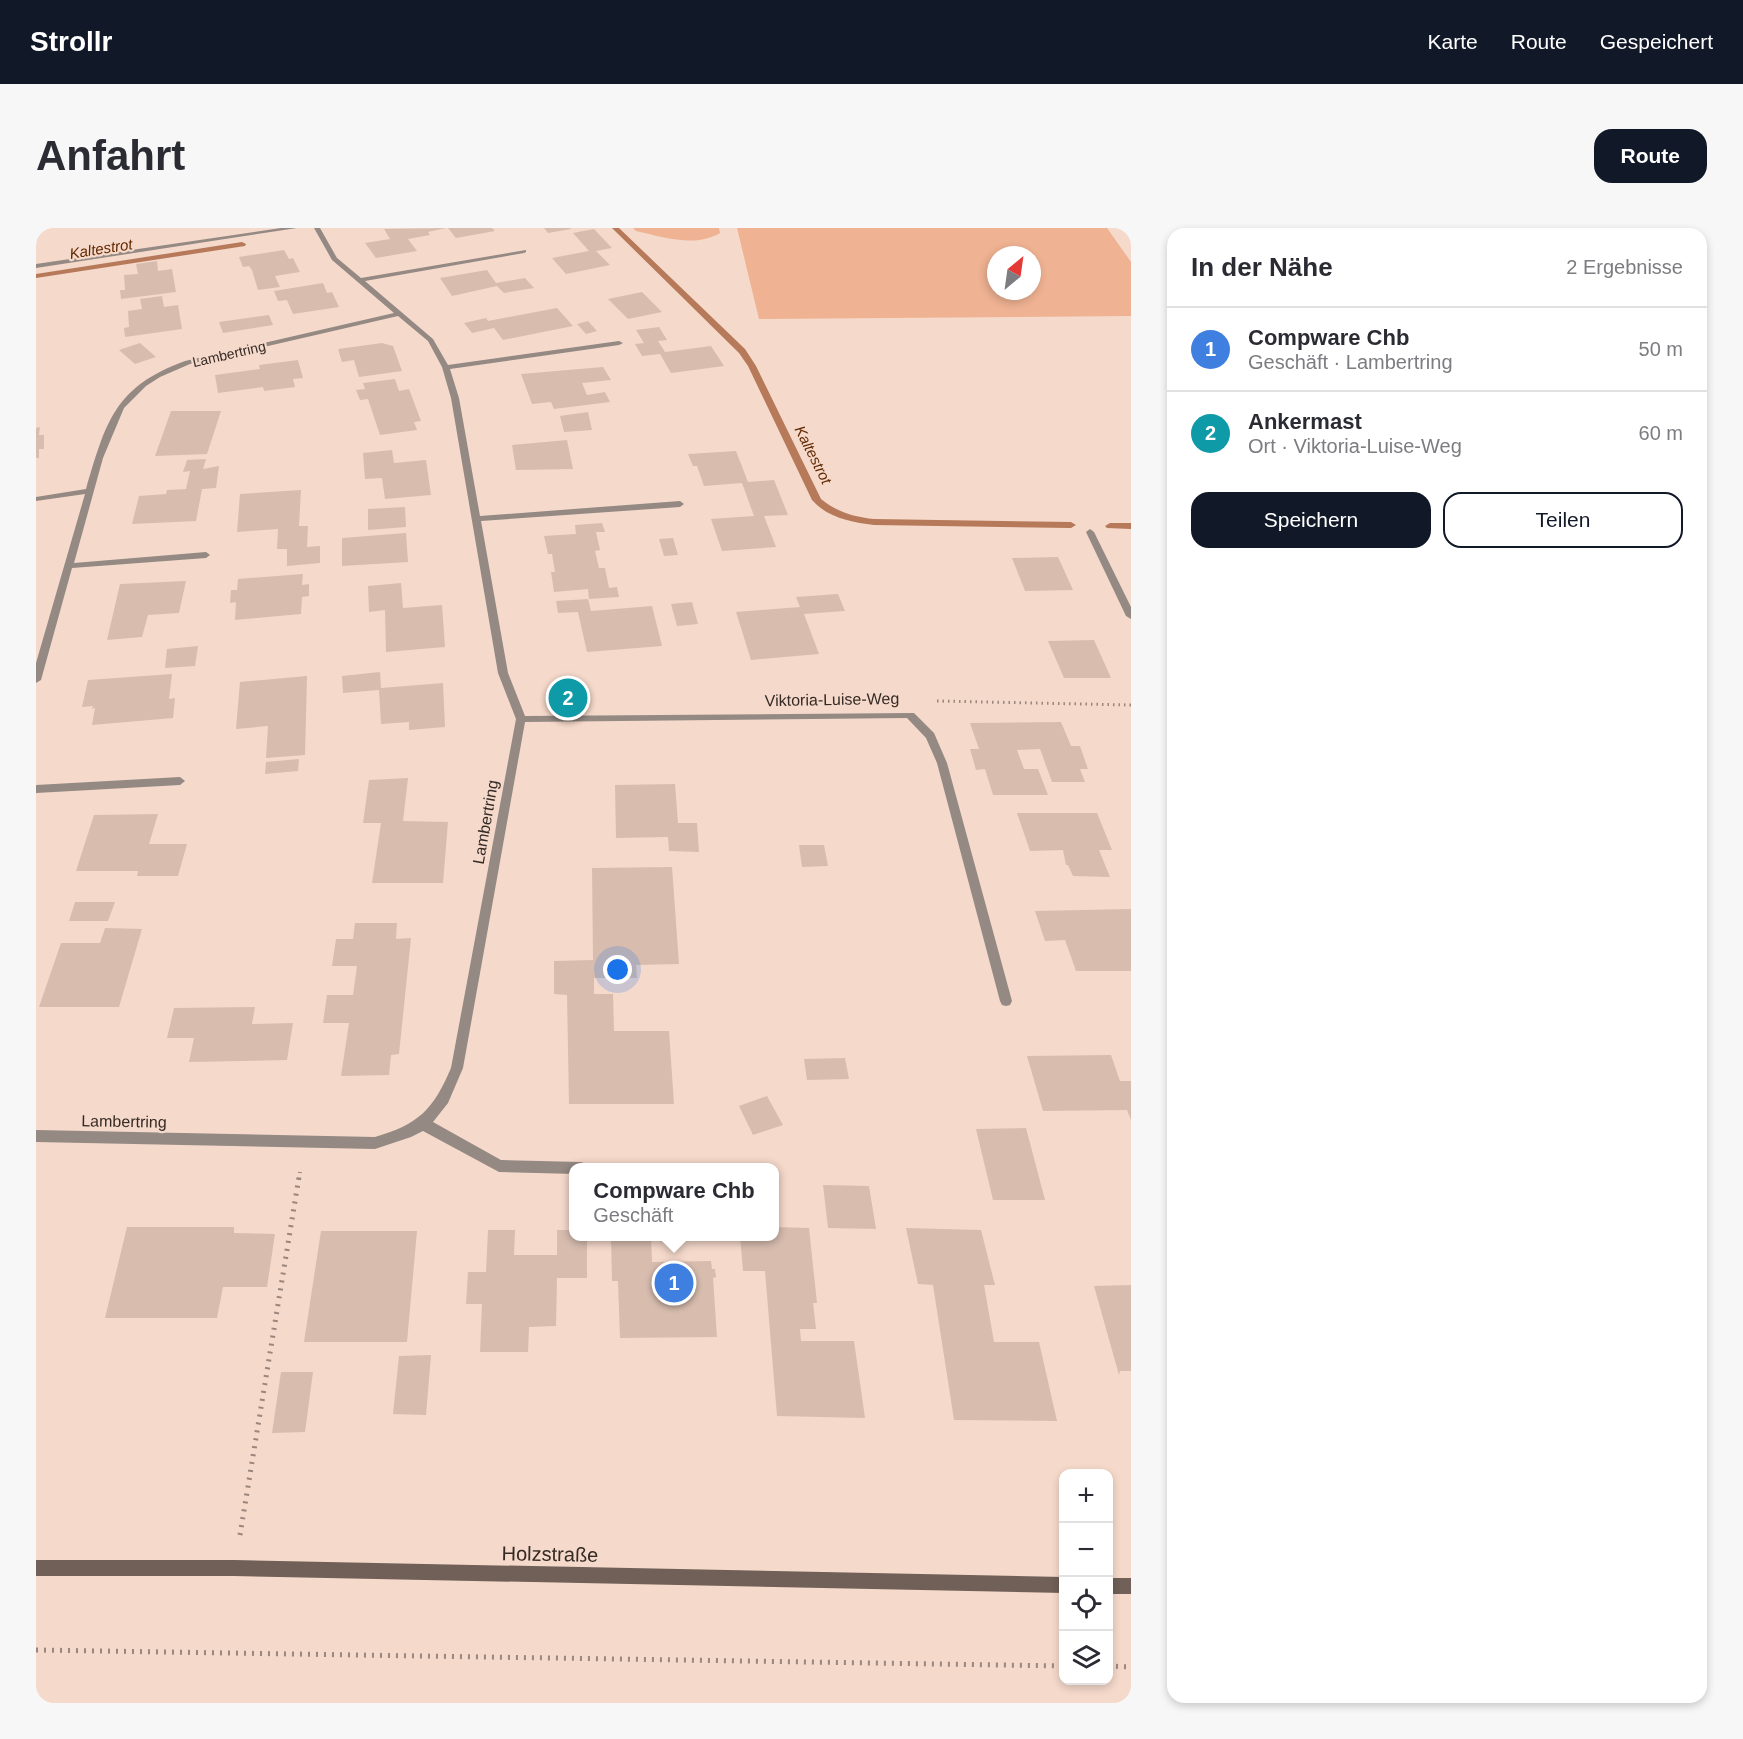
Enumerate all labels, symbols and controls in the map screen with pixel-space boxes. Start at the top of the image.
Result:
text: Strollr [30,26,112,57]
text: Karte [1428,30,1478,53]
text: Route [1511,30,1567,53]
text: Gespeichert [1600,30,1713,53]
button: Route [1594,129,1707,183]
text: Anfahrt [36,132,185,179]
water label: Kaltestrot [68,235,134,262]
north arrow [987,246,1041,300]
text: In der Nähe [1191,252,1333,282]
text: 2 Ergebnisse [1566,256,1683,278]
text: Compware Chb [1248,325,1409,350]
street label: Lambertring [191,338,267,370]
text: 1 [1205,338,1216,360]
text: 50 m [1639,338,1683,360]
text: Geschäft · Lambertring [1248,351,1453,373]
text: Ankermast [1248,409,1362,434]
text: 2 [1205,422,1216,444]
text: 60 m [1639,422,1683,444]
water label: Kaltestrot [791,423,836,488]
text: Ort · Viktoria-Luise-Weg [1248,435,1462,457]
button: Speichern [1191,492,1431,548]
button: Teilen [1443,492,1683,548]
pin: 2 [548,676,588,720]
street label: Viktoria-Luise-Weg [765,690,899,709]
street label: Lambertring [470,779,501,866]
your location [603,955,632,984]
street label: Lambertring [81,1112,167,1131]
popup [569,1163,779,1241]
text: Compware Chb [593,1178,755,1203]
text: Geschäft [593,1204,673,1226]
pin: 1 [654,1260,694,1306]
map controls [1059,1469,1113,1685]
button: + [1059,1469,1113,1523]
button: − [1059,1523,1113,1577]
street label: Holzstraße [501,1542,599,1566]
button: locate [1059,1577,1113,1631]
button: layers [1059,1631,1113,1685]

